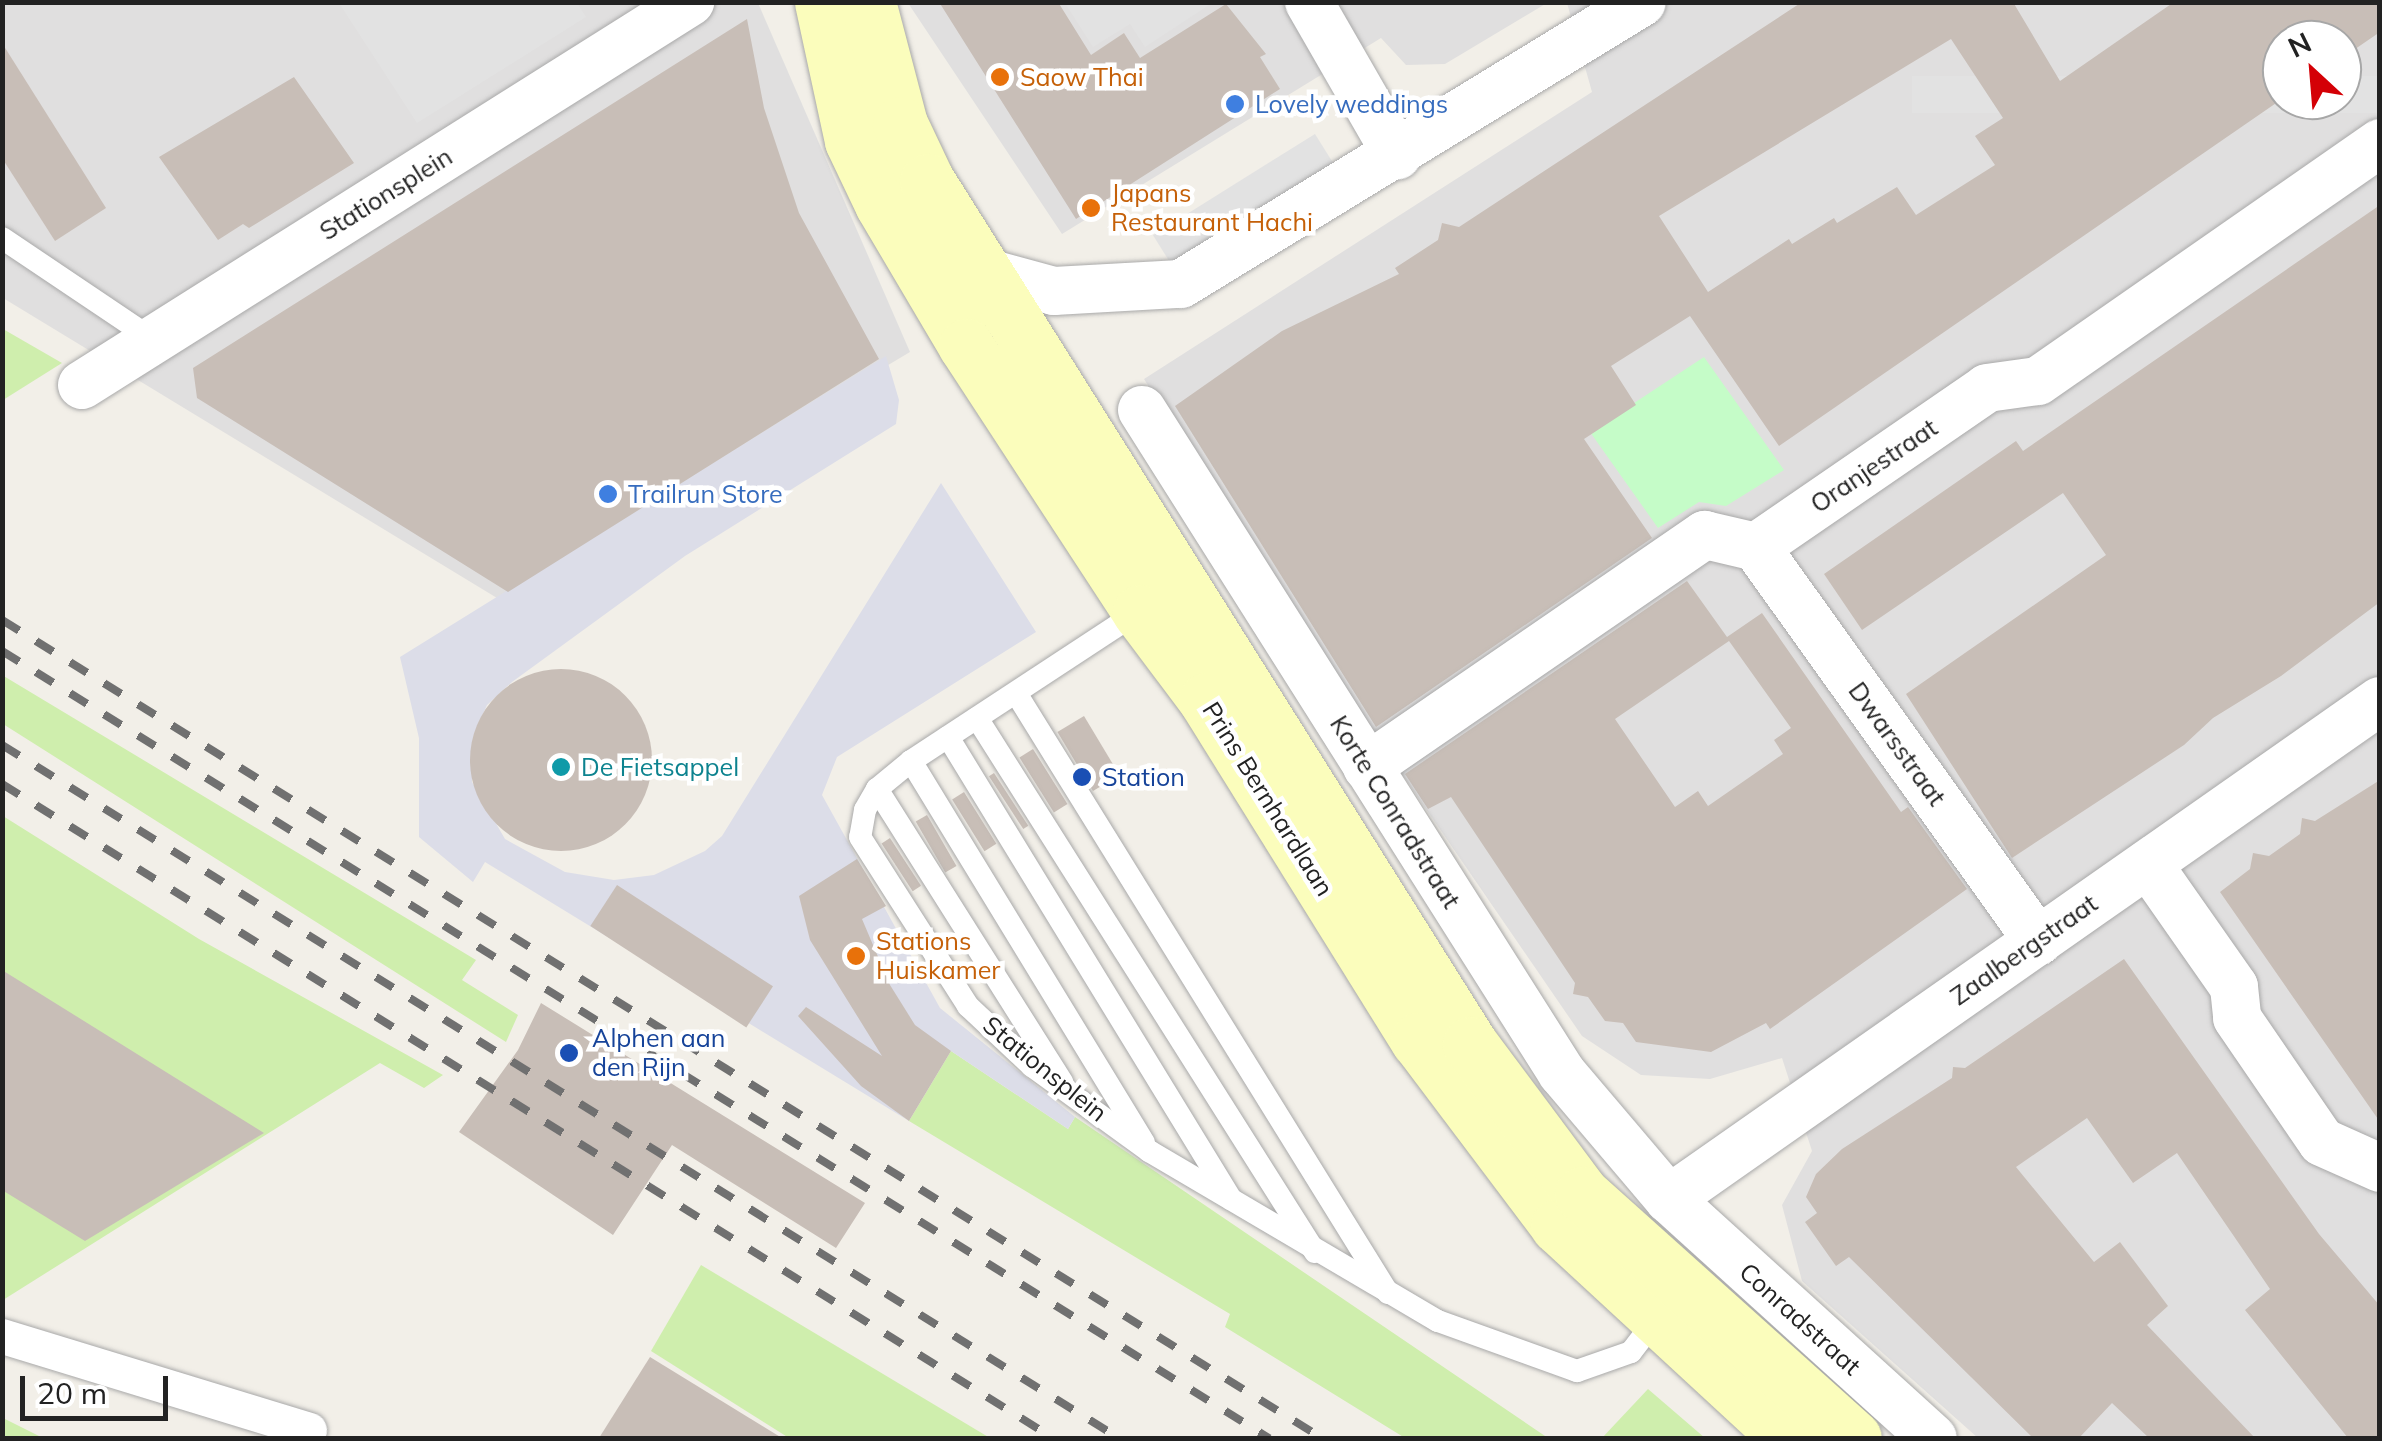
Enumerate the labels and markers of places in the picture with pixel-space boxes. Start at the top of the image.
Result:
place label: Saow Thai [1020,62,1144,92]
marker: Saow Thai [989,66,1011,88]
place label: Lovely weddings [1255,89,1448,119]
marker: Lovely weddings [1224,93,1246,115]
place label: Japans Restaurant Hachi [1111,179,1313,238]
marker: Japans Restaurant Hachi [1080,197,1102,219]
place label: Trailrun Store [628,479,783,509]
marker: Trailrun Store [597,483,619,505]
place label: De Fietsappel [581,752,739,782]
marker: De Fietsappel [550,756,572,778]
place label: Station [1102,762,1185,792]
marker: Station [1071,766,1093,788]
place label: Stations Huiskamer [876,927,1000,986]
marker: Stations Huiskamer [845,945,867,967]
place label: Alphen aan den Rijn [592,1024,725,1083]
marker: Alphen aan den Rijn [556,1040,582,1066]

